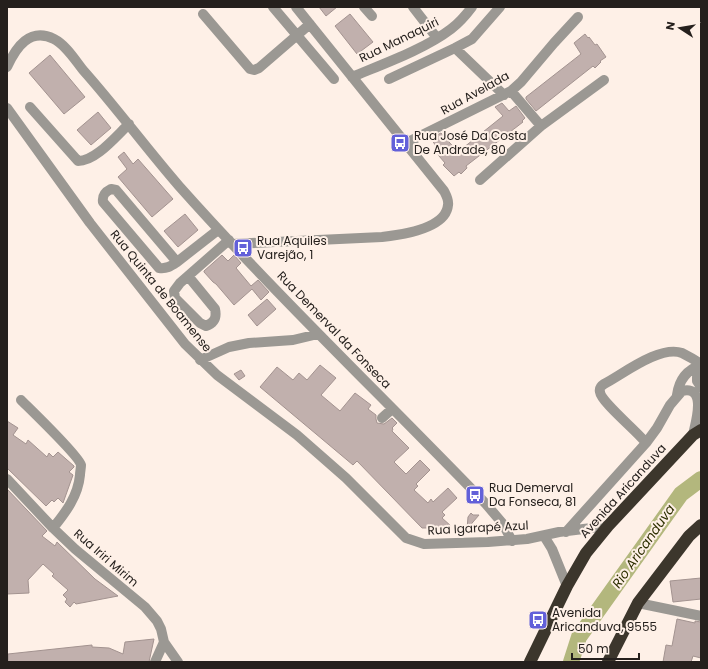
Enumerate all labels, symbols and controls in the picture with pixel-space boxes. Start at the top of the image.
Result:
north arrow [660,8,700,48]
street label: Rua Manaquiri [356,13,442,66]
text: N [662,20,679,32]
street label: Rua Avelada [437,67,512,118]
place label: Rua José Da Costa De Andrade, 80 [414,127,527,158]
bus stop icon: Rua José Da Costa De Andrade, 80 [389,132,411,154]
street label: Rua Quinta de Boamense [107,226,216,355]
place label: Rua Aquiles Varejão, 1 [257,232,327,263]
bus stop icon: Rua Aquiles Varejão, 1 [232,237,254,259]
street label: Rua Demerval da Fonseca [274,267,395,392]
street label: Avenida Aricanduva [576,440,670,542]
place label: Rua Demerval Da Fonseca, 81 [489,479,576,510]
bus stop icon: Rua Demerval Da Fonseca, 81 [464,484,486,506]
water label: Rio Aricanduva [607,500,680,592]
street label: Rua Igarapé Azul [427,516,529,539]
street label: Rua Iriri Mirim [70,525,142,590]
place label: Avenida Aricanduva, 9555 [552,604,657,635]
bus stop icon: Avenida Aricanduva, 9555 [527,609,549,631]
scale bar [572,635,639,661]
text: 50 m [578,640,609,657]

